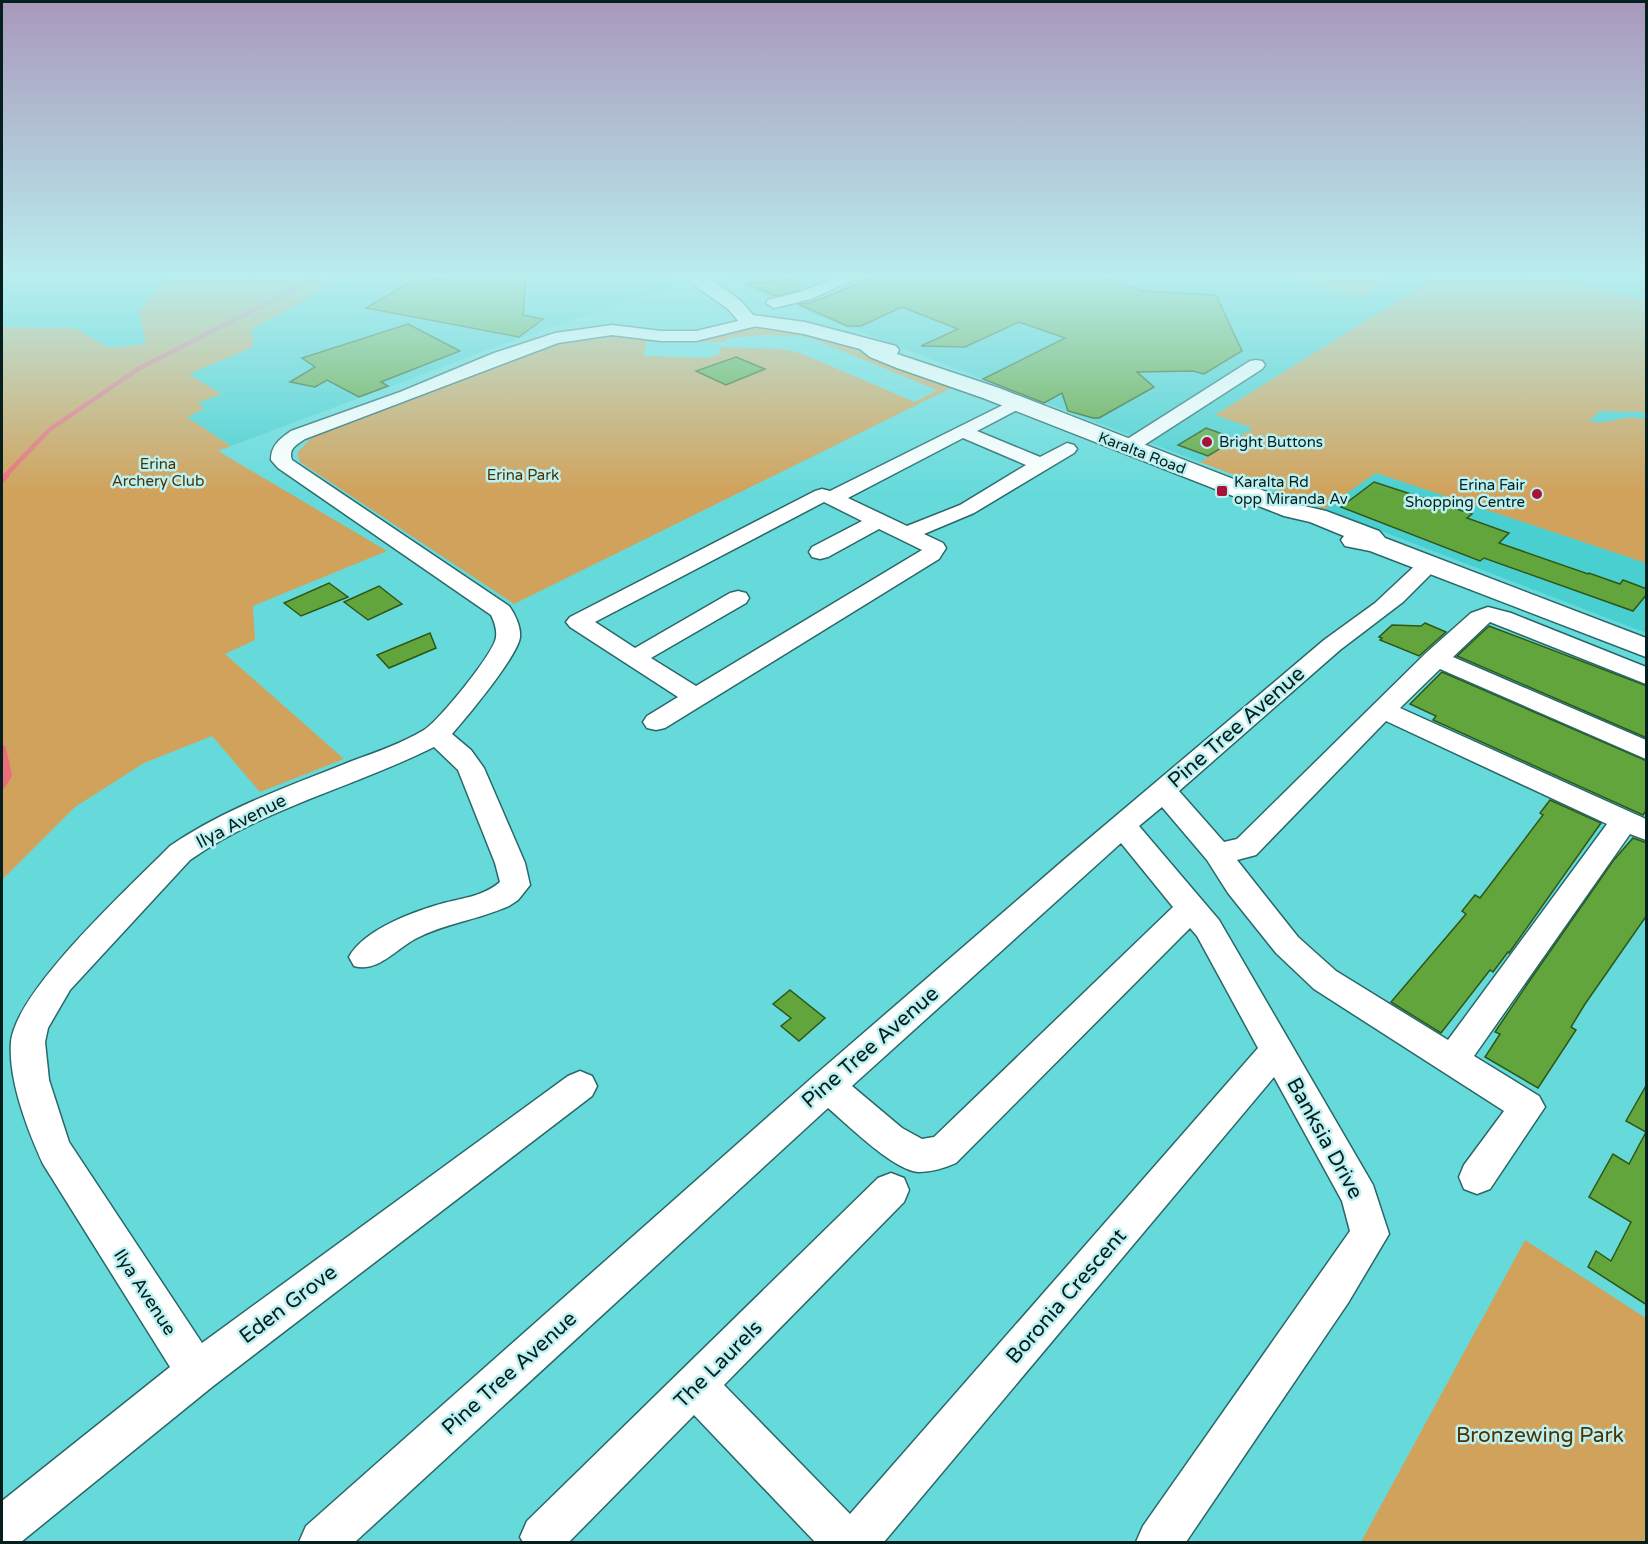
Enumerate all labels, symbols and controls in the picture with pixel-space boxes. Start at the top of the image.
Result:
street label: Karalta Road [1096,428,1188,478]
place label: Bright Buttons [1219,433,1323,451]
marker: Bright Buttons [1200,435,1214,449]
park label: Erina Archery Club [112,455,204,490]
park label: Erina Park [487,466,559,484]
place label: Karalta Rd opp Miranda Av [1234,473,1348,508]
place label: Erina Fair Shopping Centre [1405,476,1525,511]
marker: Karalta Rd opp Miranda Av [1215,484,1229,498]
marker: Erina Fair Shopping Centre [1530,487,1544,501]
street label: Pine Tree Avenue [1163,661,1310,794]
street label: Ilya Avenue [192,789,290,853]
street label: Pine Tree Avenue [797,981,944,1114]
street label: Banksia Drive [1281,1073,1368,1203]
street label: Boronia Crescent [1001,1224,1132,1369]
street label: Ilya Avenue [109,1245,181,1339]
street label: Eden Grove [235,1260,342,1349]
street label: Pine Tree Avenue [437,1306,582,1441]
street label: The Laurels [669,1315,768,1414]
park label: Bronzewing Park [1456,1423,1624,1448]

